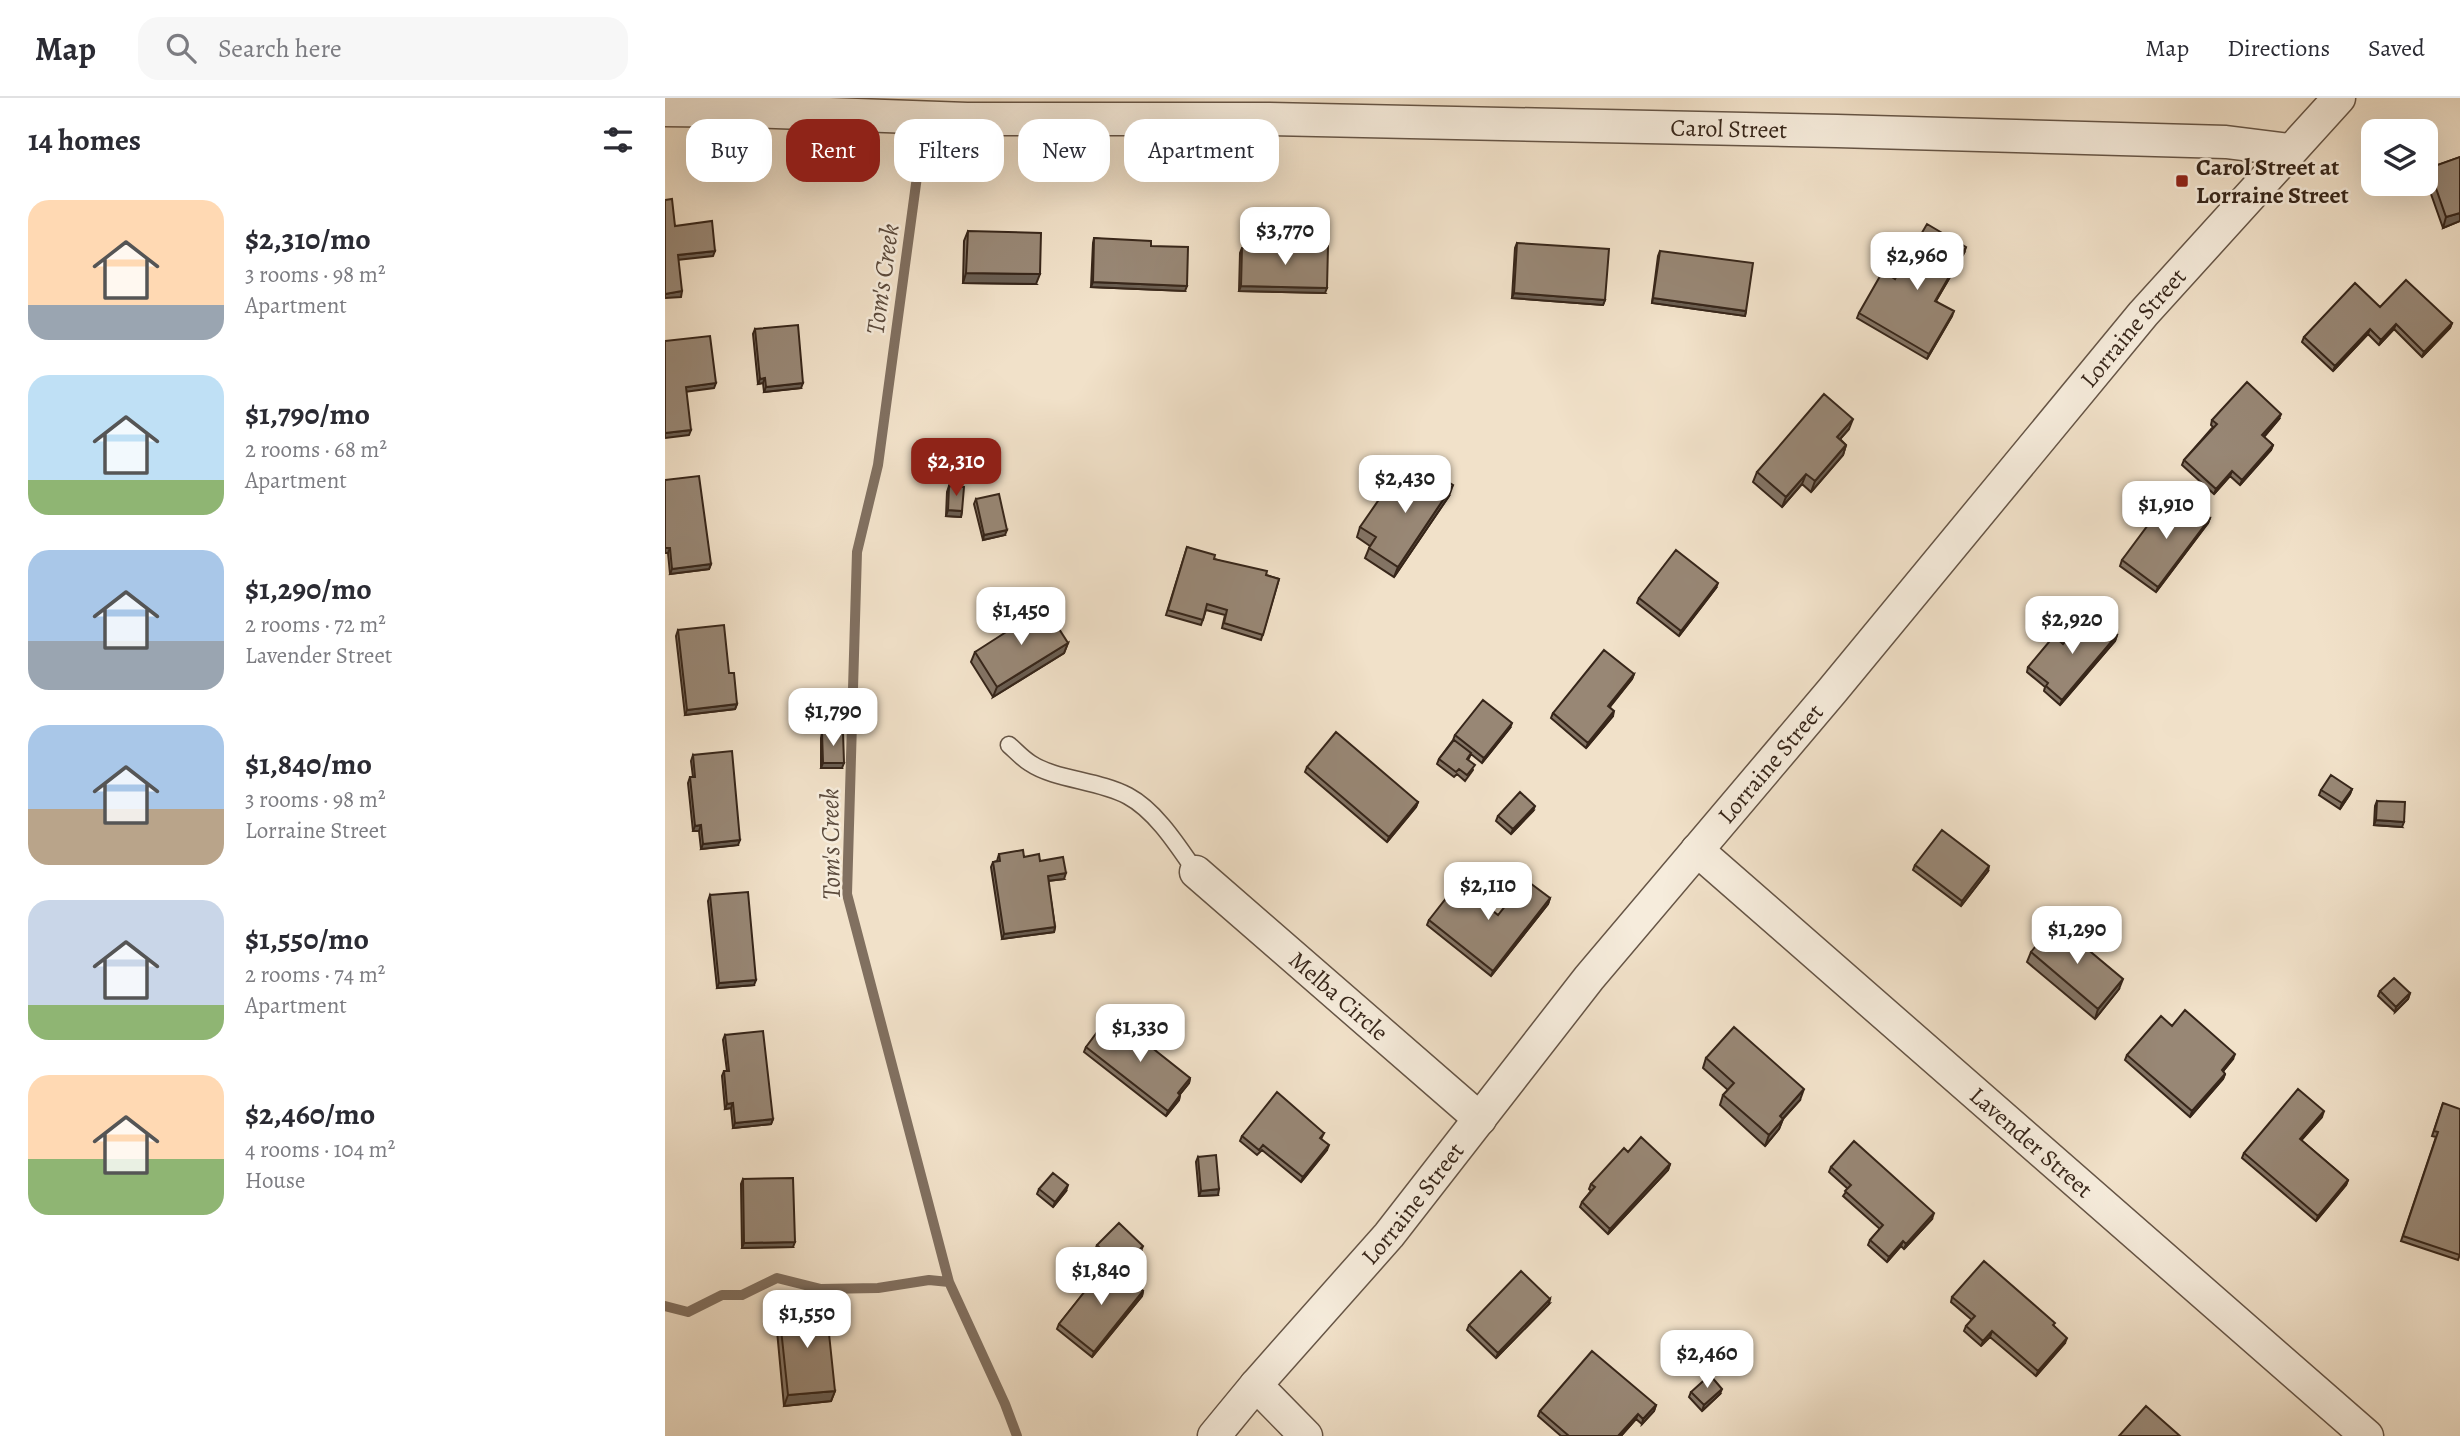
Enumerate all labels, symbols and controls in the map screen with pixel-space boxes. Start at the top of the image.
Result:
search box [138,17,628,80]
text: Map [35,26,96,71]
icon: search [162,29,200,67]
text: Search here [218,31,342,66]
text: Map [2145,32,2189,64]
text: Directions [2227,32,2330,64]
text: Saved [2368,32,2425,64]
street label: Carol Street [1670,111,1788,146]
chip: Buy [686,119,772,182]
chip: Rent [786,119,880,182]
chip: Filters [894,119,1004,182]
chip: New [1018,119,1110,182]
chip: Apartment [1124,119,1279,182]
map controls [2361,119,2438,196]
button: layers [2361,119,2438,196]
text: 14 homes [28,120,141,160]
icon: filters [599,121,637,159]
place label: Carol Street at Lorraine Street [2196,151,2349,211]
marker: Carol Street at Lorraine Street [2174,173,2190,189]
pin: $3,770 [1228,208,1342,267]
text: $3,770 [1256,214,1314,245]
text: $2,310/mo [245,219,371,259]
water label: Tom's Creek [857,221,908,337]
icon: home [84,228,168,312]
pin: $2,960 [1860,232,1974,292]
text: $2,960 [1887,239,1947,270]
text: 3 rooms · 98 m² [245,259,386,290]
street label: Lorraine Street [2073,261,2193,394]
text: Apartment [245,290,347,321]
text: $1,790/mo [245,394,370,434]
icon: home [84,403,168,487]
text: 2 rooms · 68 m² [245,434,387,465]
pin: $2,310 [899,438,1013,498]
text: $2,310 [927,445,985,476]
pin: $2,430 [1348,456,1462,515]
text: $2,430 [1375,462,1435,493]
text: Apartment [245,465,347,496]
pin: $1,910 [2109,482,2223,541]
text: $1,910 [2138,488,2194,519]
text: $1,290/mo [245,569,372,609]
icon: home [84,578,168,662]
pin: $1,450 [964,588,1078,647]
text: $1,450 [992,594,1050,625]
pin: $2,920 [2015,596,2129,656]
text: $2,920 [2041,603,2103,634]
text: 2 rooms · 72 m² [245,609,386,640]
text: Lavender Street [245,640,392,671]
pin: $1,790 [776,688,890,748]
text: $1,790 [804,695,862,726]
street label: Lorraine Street [1710,697,1831,831]
text: $1,840/mo [245,744,372,784]
icon: home [84,753,168,837]
text: 3 rooms · 98 m² [245,784,386,815]
water label: Tom's Creek [812,788,849,900]
text: Lorraine Street [245,815,387,846]
pin: $2,110 [1431,862,1545,922]
text: $2,110 [1460,869,1516,900]
pin: $1,290 [2020,906,2134,966]
text: $1,290 [2048,913,2106,944]
text: $1,550/mo [245,919,369,959]
icon: home [84,928,168,1012]
street label: Melba Circle [1282,944,1395,1048]
text: 2 rooms · 74 m² [245,959,385,990]
text: Apartment [245,990,347,1021]
pin: $1,330 [1083,1004,1197,1064]
text: $1,330 [1112,1011,1168,1042]
street label: Lavender Street [1963,1080,2100,1205]
text: $2,460/mo [245,1094,375,1134]
icon: home [84,1103,168,1187]
text: 4 rooms · 104 m² [245,1134,395,1165]
street label: Lorraine Street [1354,1136,1471,1271]
text: House [245,1165,305,1196]
pin: $1,840 [1044,1248,1158,1307]
text: $1,840 [1072,1254,1130,1285]
pin: $1,550 [750,1290,864,1350]
text: $1,550 [779,1297,835,1328]
pin: $2,460 [1650,1330,1764,1390]
text: $2,460 [1676,1337,1738,1368]

